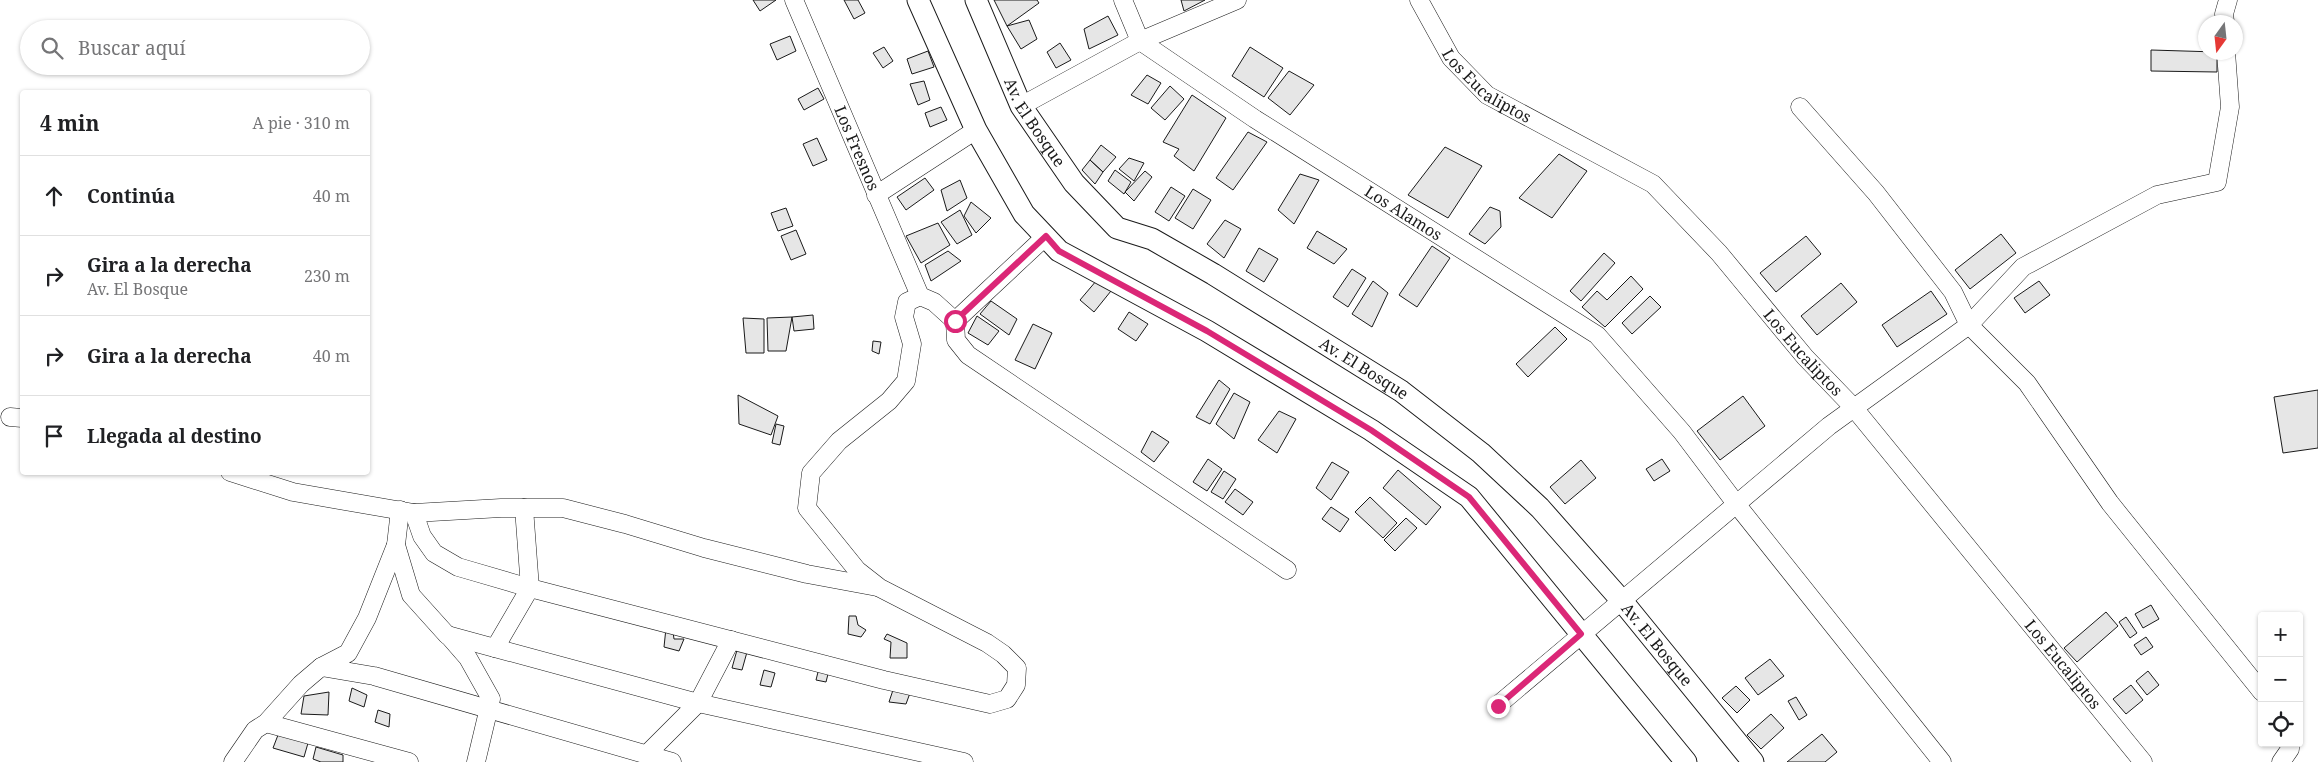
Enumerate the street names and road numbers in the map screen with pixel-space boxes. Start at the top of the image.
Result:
street label: Los Eucaliptos [1437,45,1535,128]
street label: Av. El Bosque [999,74,1071,171]
street label: Los Fresnos [829,102,885,194]
street label: Los Alamos [1361,180,1446,245]
street label: Los Eucaliptos [1759,304,1848,401]
street label: Av. El Bosque [1315,332,1414,404]
street label: Av. El Bosque [1617,598,1698,691]
street label: Los Eucaliptos [2020,615,2106,714]

